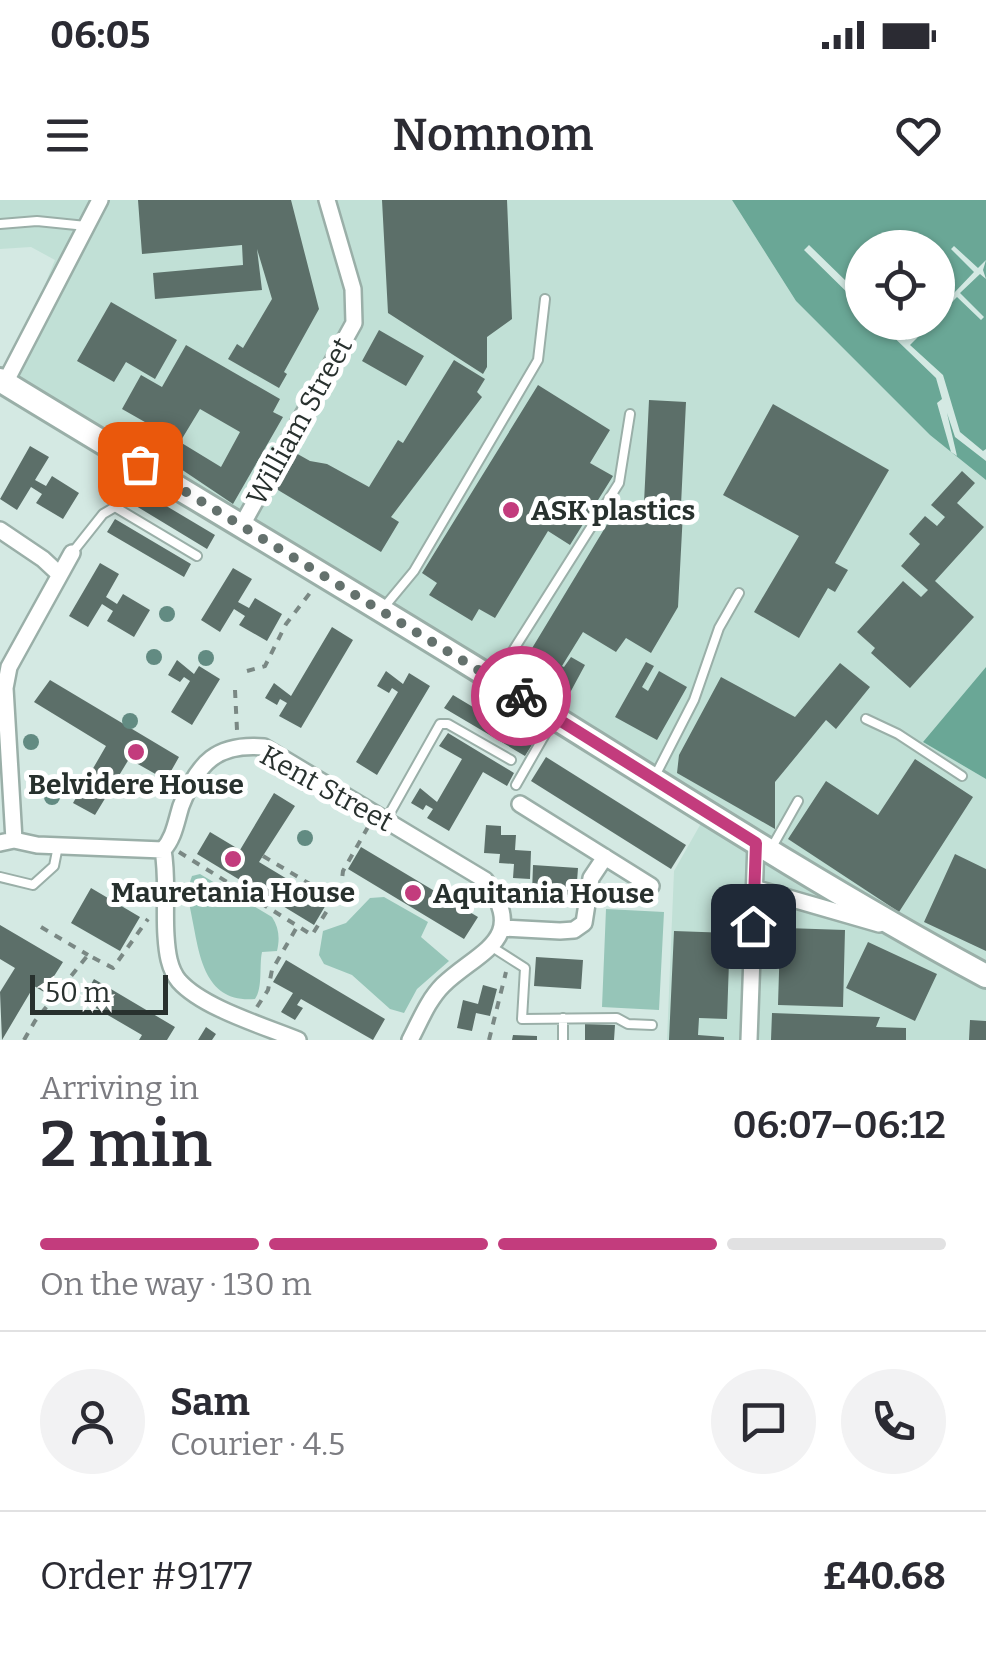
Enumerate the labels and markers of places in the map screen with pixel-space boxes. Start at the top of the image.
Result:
pin [98,422,183,507]
place label: ASK plastics [531,494,695,527]
marker: ASK plastics [500,499,522,521]
marker: Belvidere House [125,741,147,763]
place label: Belvidere House [28,768,244,801]
marker: Mauretania House [222,848,244,870]
place label: Mauretania House [111,876,355,909]
place label: Aquitania House [433,877,654,910]
marker: Aquitania House [402,882,424,904]
pin [711,884,796,969]

